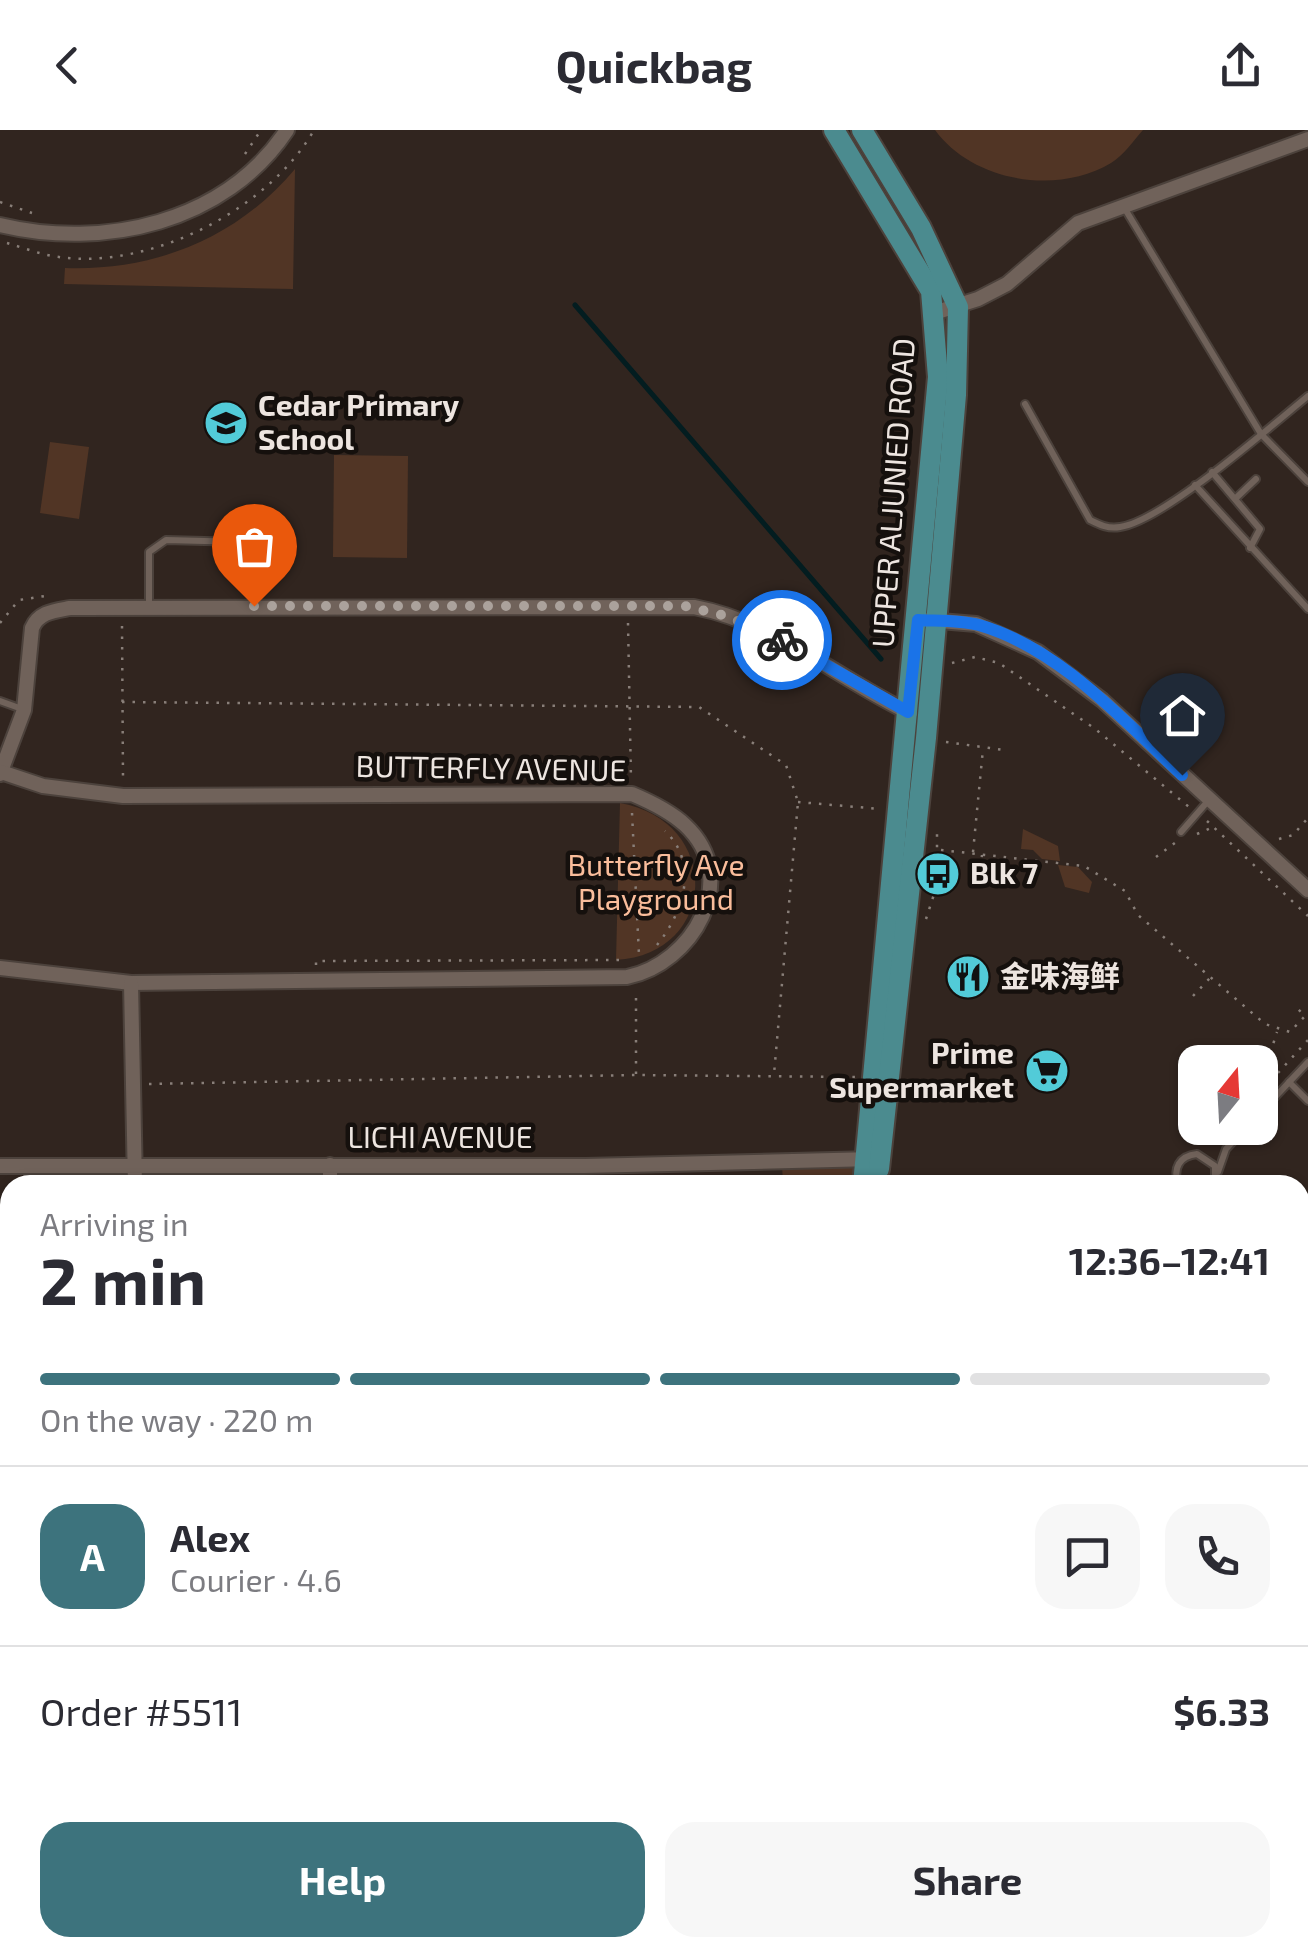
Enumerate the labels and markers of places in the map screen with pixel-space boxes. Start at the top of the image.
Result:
place label: Cedar Primary School [258,386,459,456]
school or university icon: Cedar Primary School [203,400,249,446]
pin [212,504,297,607]
pin [1140,673,1225,776]
bus stop icon: Blk 7 [915,851,961,897]
place label: Blk 7 [970,854,1038,890]
restaurant icon: 金味海鲜 [945,954,991,1000]
place label: 金味海鲜 [1000,957,1120,993]
place label: Prime Supermarket [829,1034,1014,1104]
supermarket icon: Prime Supermarket [1024,1048,1070,1094]

